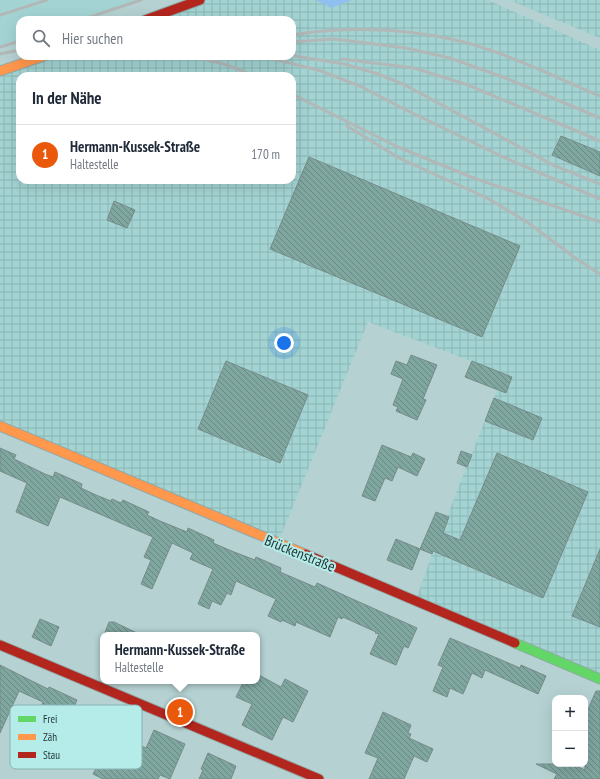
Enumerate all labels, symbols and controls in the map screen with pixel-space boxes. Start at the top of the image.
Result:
search box [16,16,296,60]
icon: search [30,27,52,49]
text: Hier suchen [62,29,123,48]
text: In der Nähe [32,87,102,109]
text: Hermann-Kussek-Straße [70,137,200,156]
text: 1 [42,146,48,163]
text: 170 m [251,146,280,163]
text: Haltestelle [70,156,119,173]
your location [274,333,294,353]
street label: Brückenstraße [262,530,338,576]
popup [100,632,260,684]
text: Hermann-Kussek-Straße [115,640,245,659]
text: Haltestelle [115,659,164,676]
map controls [552,695,588,767]
button: + [552,695,588,731]
pin: 1 [167,697,193,727]
legend [10,705,142,769]
text: Frei [43,712,58,726]
text: Zäh [43,730,57,744]
button: − [552,731,588,767]
text: Stau [43,748,60,762]

